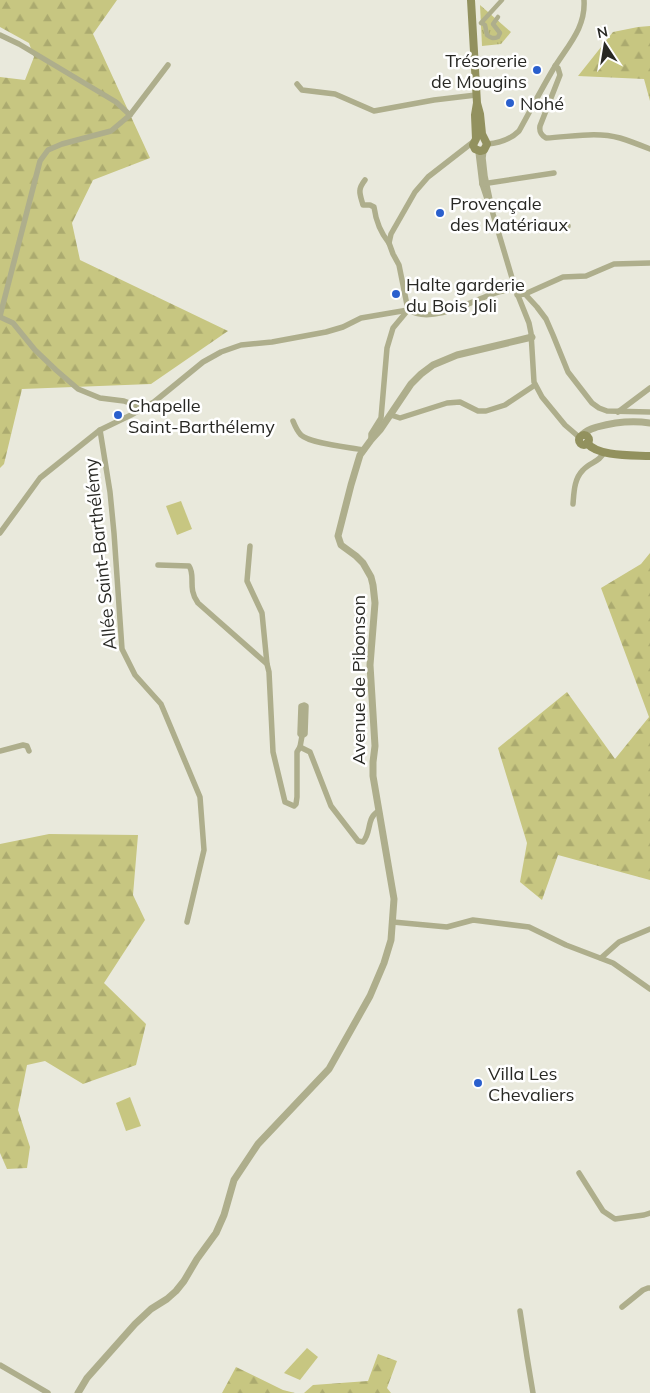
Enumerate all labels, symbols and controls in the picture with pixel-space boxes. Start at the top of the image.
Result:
north arrow [580,20,630,70]
text: N [595,22,609,42]
place label: Trésorerie de Mougins [431,49,527,93]
marker: Trésorerie de Mougins [531,64,543,76]
place label: Nohé [520,92,564,115]
marker: Nohé [504,97,516,109]
place label: Provençale des Matériaux [450,192,568,236]
marker: Provençale des Matériaux [434,207,446,219]
place label: Halte garderie du Bois Joli [406,273,525,317]
marker: Halte garderie du Bois Joli [390,288,402,300]
place label: Chapelle Saint-Barthélemy [128,394,275,438]
marker: Chapelle Saint-Barthélemy [112,409,124,421]
street label: Allée Saint-Barthélémy [78,456,122,651]
street label: Avenue de Pibonson [347,595,370,765]
place label: Villa Les Chevaliers [488,1062,575,1106]
marker: Villa Les Chevaliers [472,1077,484,1089]

